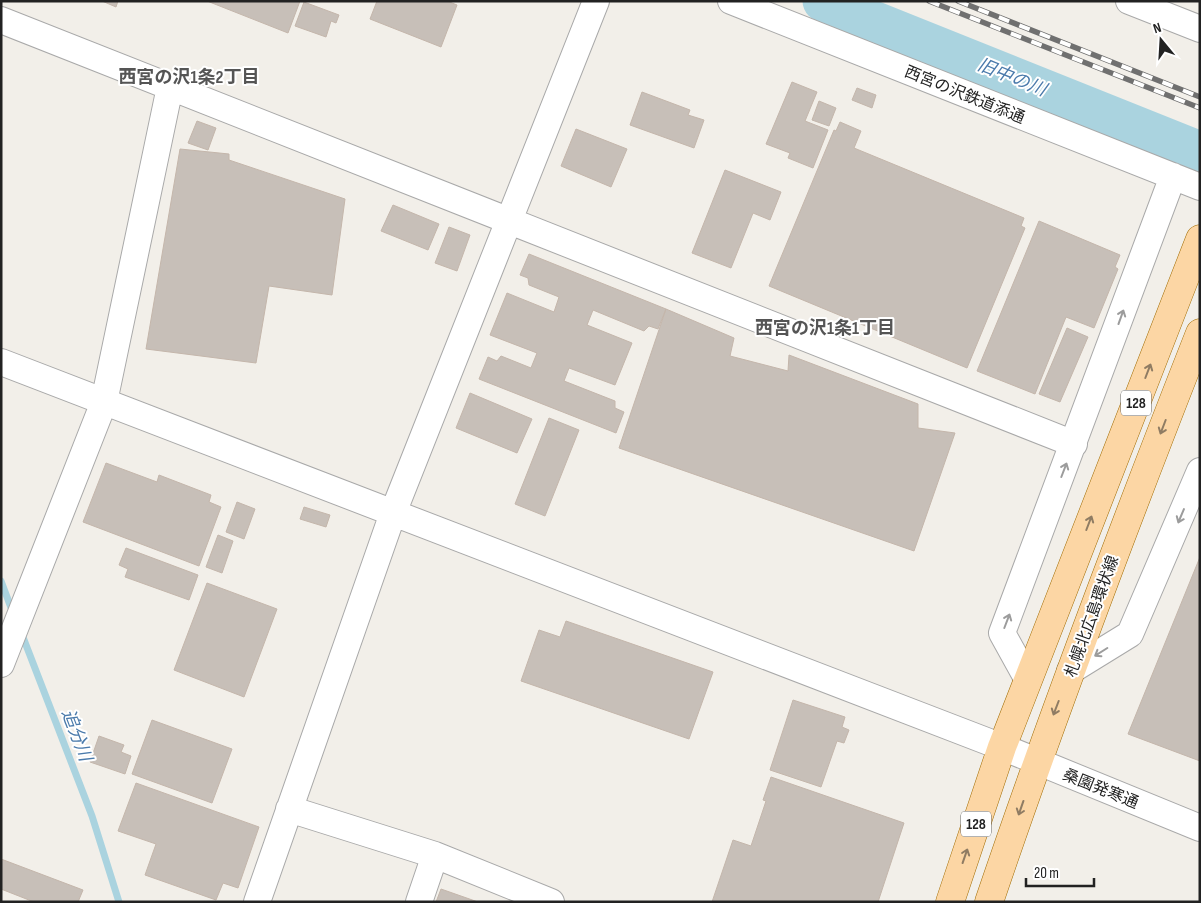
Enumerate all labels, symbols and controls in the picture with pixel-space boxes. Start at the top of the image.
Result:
north arrow [1136,15,1186,65]
text: N [1151,19,1163,37]
water label: 旧中の川 [975,54,1051,101]
street label: 西宮の沢鉄道添通 [902,63,1027,128]
district label: 西宮の沢1条2丁目 [119,67,259,88]
one-way arrow [1117,310,1126,325]
district label: 西宮の沢1条1丁目 [755,318,895,339]
one-way arrow [1144,364,1153,379]
road number: 128 [1121,390,1151,416]
one-way arrow [1158,419,1167,434]
one-way arrow [1060,462,1069,478]
one-way arrow [1175,508,1185,523]
one-way arrow [1085,515,1094,531]
street label: 札幌北広島環状線 [1062,553,1123,680]
one-way arrow [1003,614,1012,629]
one-way arrow [1094,647,1108,657]
one-way arrow [1051,700,1060,715]
water label: 追分川 [57,706,97,766]
street label: 桑園発寒通 [1060,766,1141,813]
one-way arrow [1015,800,1025,816]
road number: 128 [961,812,991,836]
one-way arrow [961,848,970,864]
scale bar [1026,856,1094,888]
text: 20 m [1034,864,1059,883]

